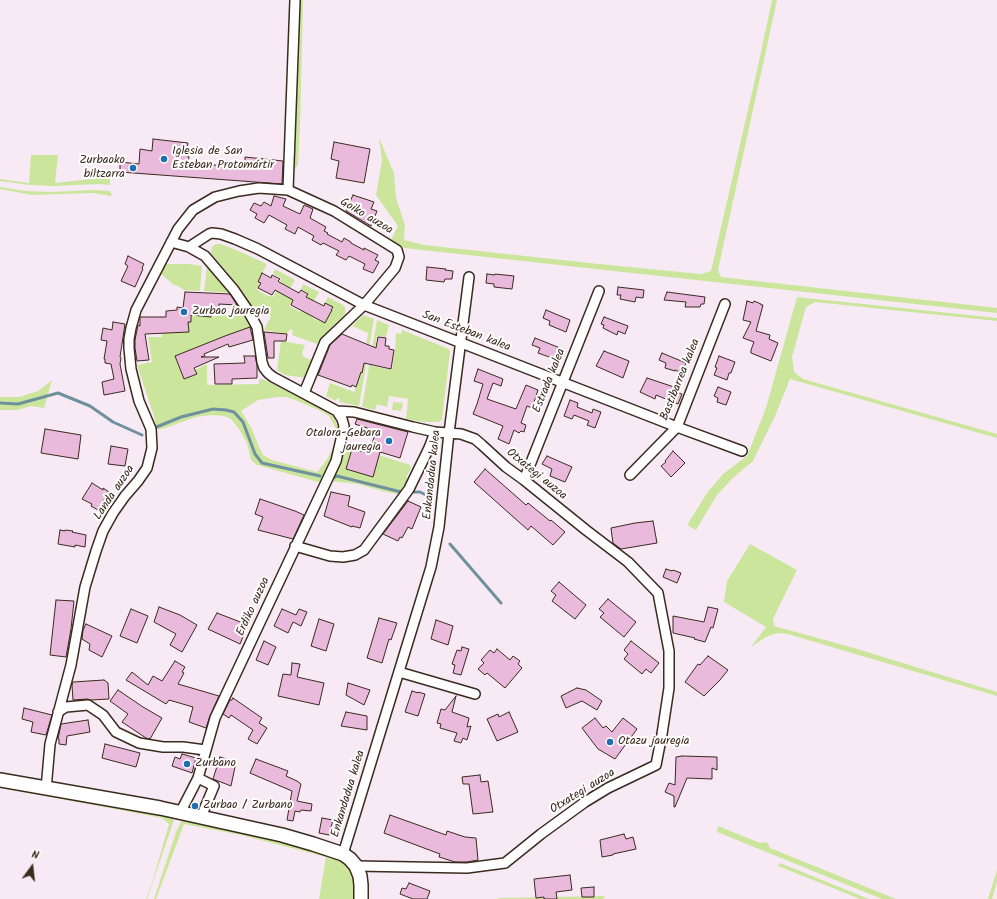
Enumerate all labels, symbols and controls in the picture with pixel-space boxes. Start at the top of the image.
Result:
place label: Iglesia de San Esteban Protomártir [172,145,274,173]
place label: Zurbaoko biltzarra [79,154,125,182]
marker: Iglesia de San Esteban Protomártir [159,154,169,164]
marker: Zurbaoko biltzarra [128,163,138,173]
street label: Goiko auzoa [337,196,395,238]
place label: Zurbao jauregia [192,305,269,319]
marker: Zurbao jauregia [179,307,189,317]
street label: San Esteban kalea [420,308,512,356]
street label: Bastibarrea kalea [658,337,704,423]
street label: Estrada kalea [531,347,569,415]
place label: Otalora-Gebara jauregia [306,427,381,455]
street label: Enkandadua kalea [421,429,445,521]
marker: Otalora-Gebara jauregia [384,436,394,446]
street label: Otxategi auzoa [503,446,569,504]
street label: Landa auzoa [91,463,139,523]
street label: Erdiko auzoa [234,575,274,639]
place label: Otazu jauregia [618,735,689,749]
marker: Otazu jauregia [605,737,615,747]
street label: Enkandadua kalea [329,749,369,839]
place label: Zurbano [195,757,236,771]
marker: Zurbano [182,759,192,769]
street label: Otxategi auzoa [548,766,618,818]
place label: Zurbao / Zurbano [203,799,292,813]
marker: Zurbao / Zurbano [190,801,200,811]
text: N [29,846,41,865]
north arrow [12,847,52,887]

